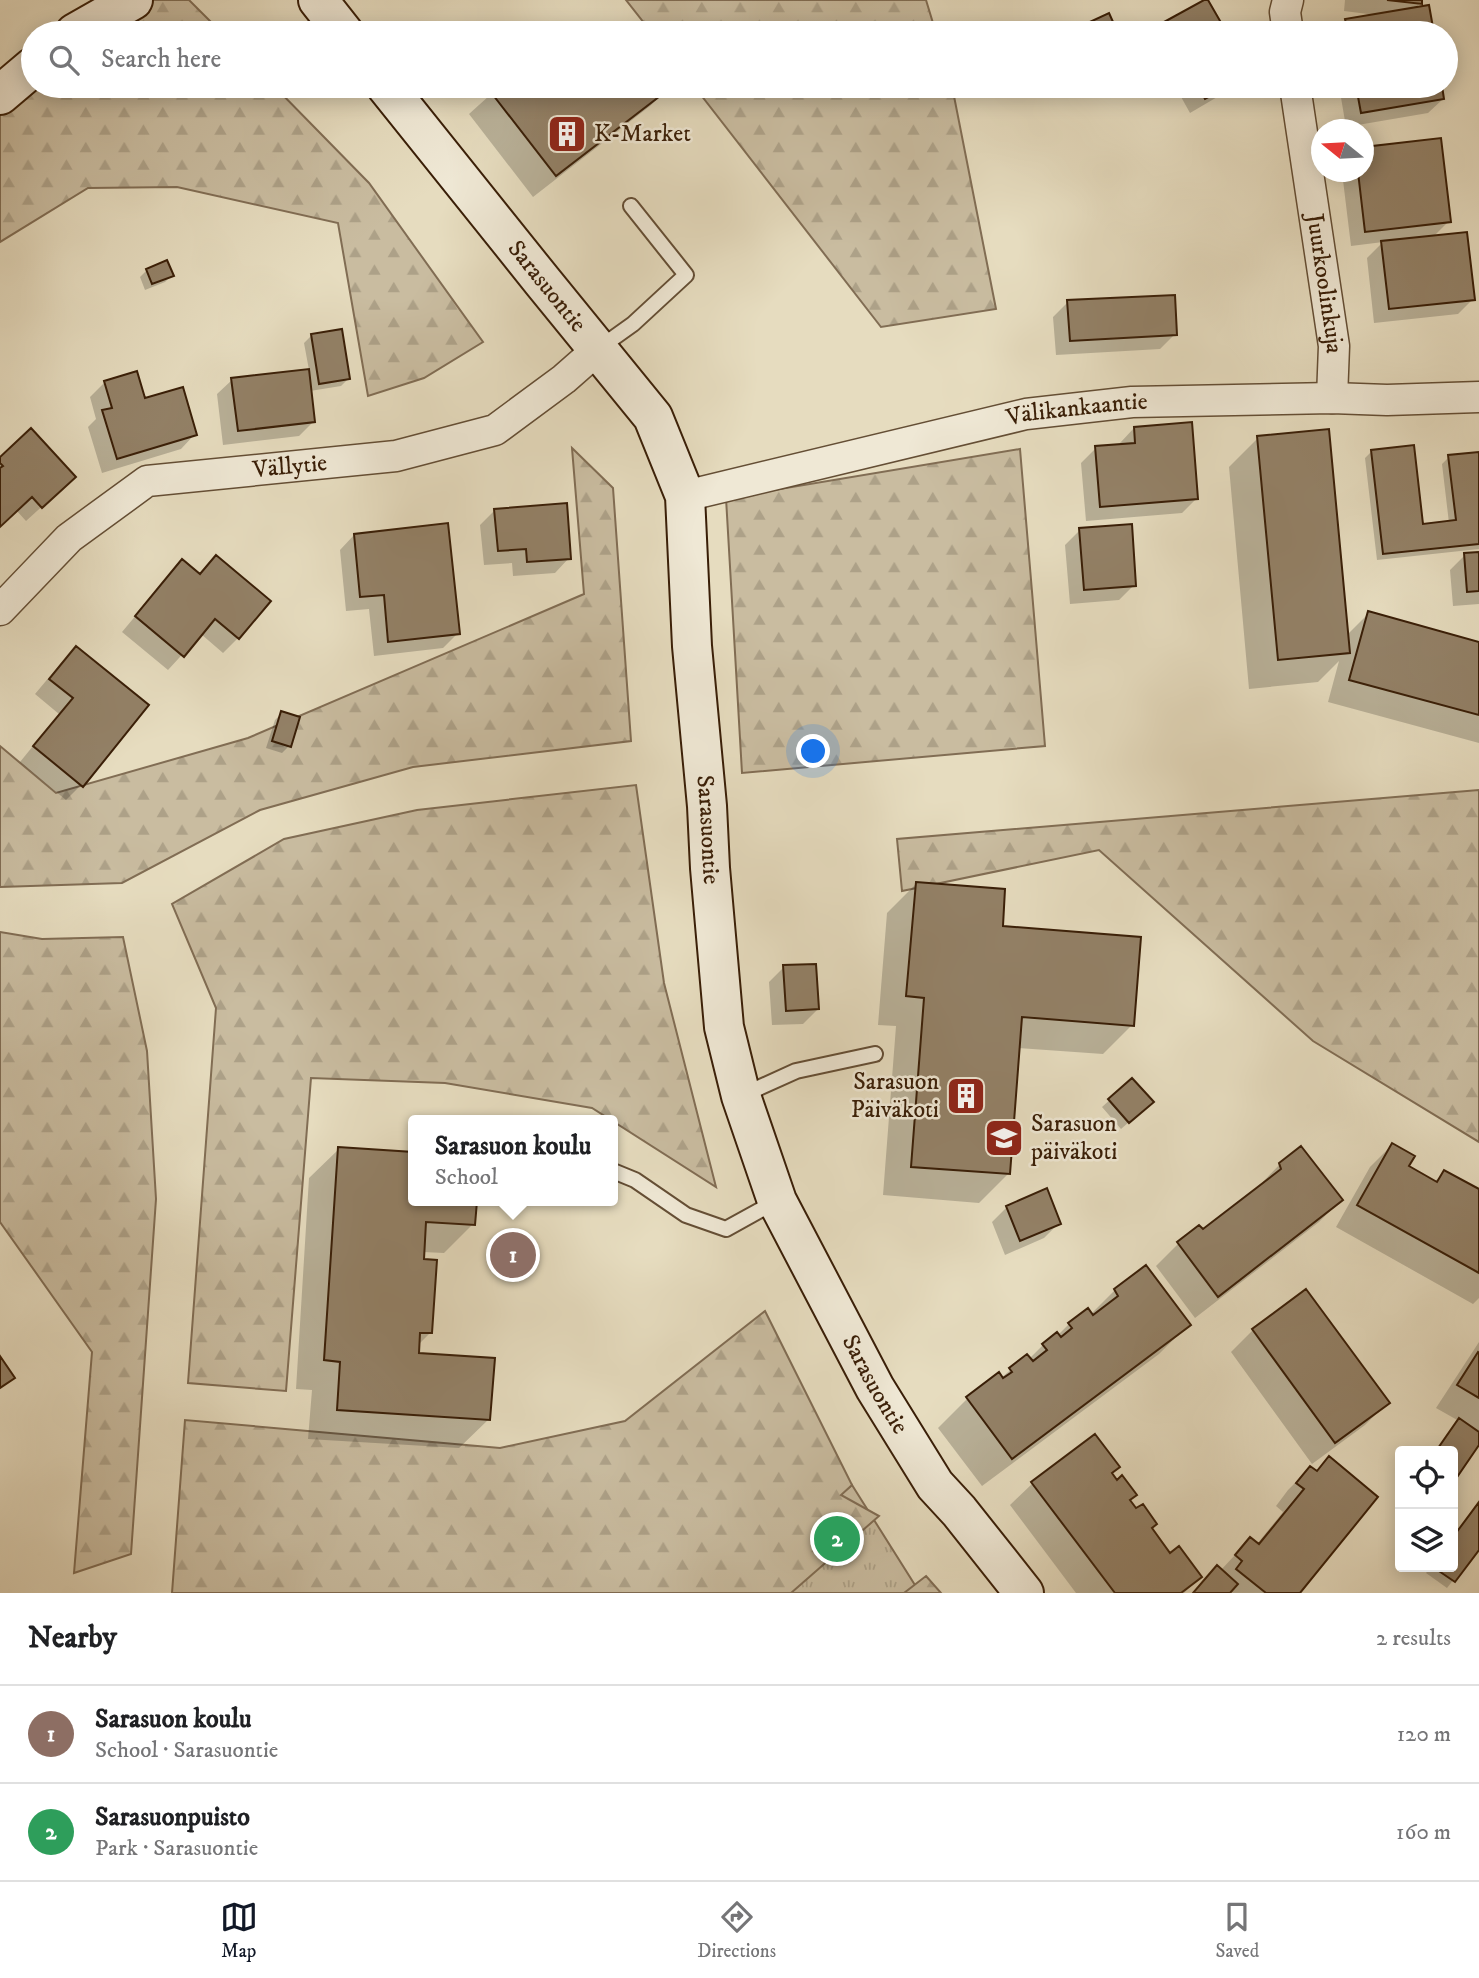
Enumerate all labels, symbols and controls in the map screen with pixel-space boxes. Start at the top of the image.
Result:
search box [21,21,1458,98]
icon: search [45,41,83,79]
text: Search here [101,43,221,76]
building icon: K-Market [546,113,588,155]
place label: K-Market [594,119,691,149]
north arrow [1311,119,1374,182]
street label: Juurkoolinkuja [1299,210,1349,355]
street label: Sarasuontie [501,234,593,339]
street label: Välikankaantie [1002,387,1148,433]
street label: Vällytie [250,448,329,485]
your location [796,734,830,768]
street label: Sarasuontie [689,774,726,886]
place label: Sarasuon Päiväkoti [851,1067,939,1125]
building icon: Sarasuon Päiväkoti [945,1075,987,1117]
place label: Sarasuon päiväkoti [1030,1109,1117,1167]
popup [408,1115,618,1206]
school or university icon: Sarasuon päiväkoti [983,1117,1025,1159]
text: Sarasuon koulu [435,1130,591,1163]
text: School [435,1163,498,1192]
pin: 1 [490,1229,536,1281]
street label: Sarasuontie [835,1330,915,1440]
map controls [1395,1446,1458,1572]
button: locate [1395,1446,1458,1509]
button: layers [1395,1509,1458,1572]
pin: 2 [814,1513,860,1565]
text: Nearby [28,1620,117,1657]
text: 2 results [1376,1624,1451,1653]
text: Sarasuon koulu [95,1703,252,1736]
text: 1 [47,1720,55,1749]
text: 120 m [1397,1720,1451,1749]
text: School · Sarasuontie [95,1736,278,1765]
text: Sarasuonpuisto [95,1801,250,1834]
text: 2 [45,1818,57,1847]
text: 160 m [1396,1818,1451,1847]
text: Park · Sarasuontie [95,1834,258,1863]
tab: Map [220,1898,258,1963]
tab: Directions [697,1898,776,1963]
tab: Saved [1216,1898,1259,1963]

